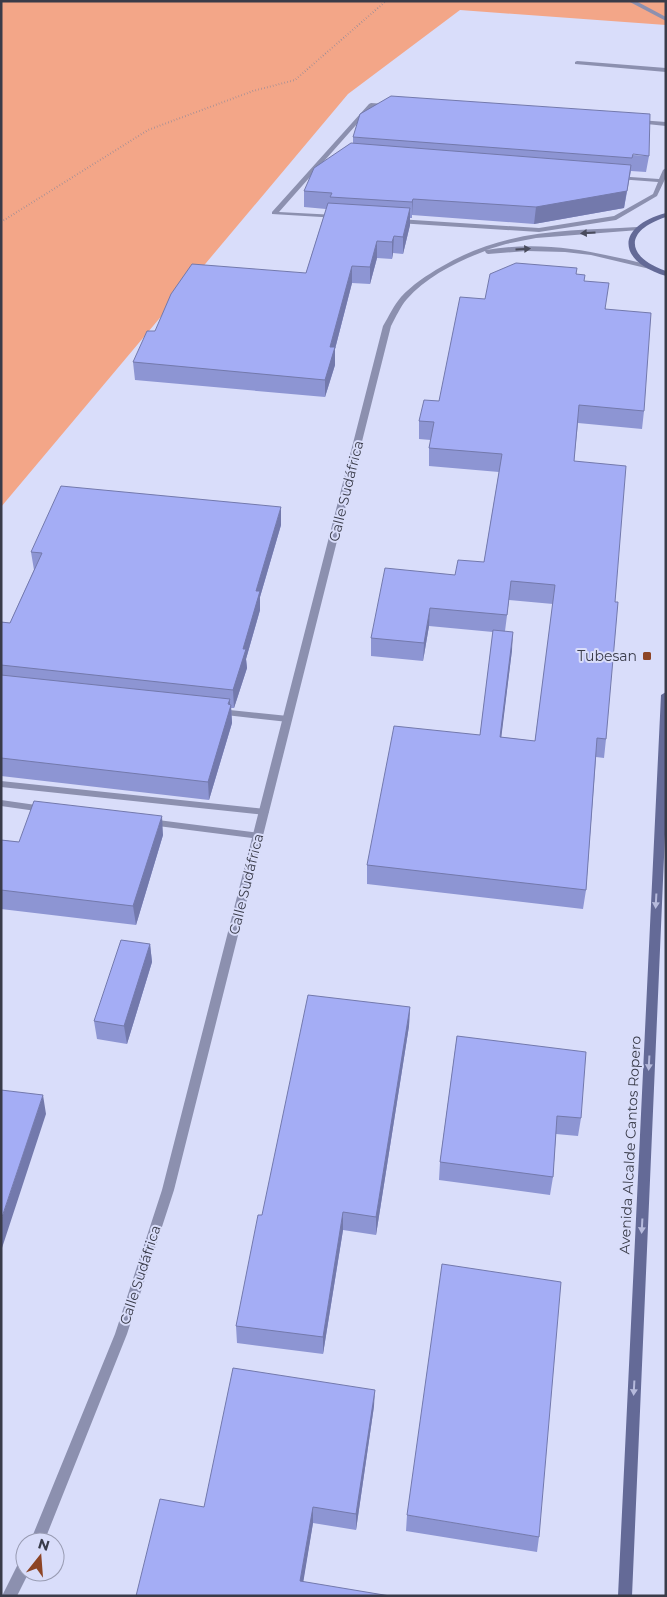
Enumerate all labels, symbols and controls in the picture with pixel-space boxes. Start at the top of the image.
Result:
one-way arrow [580,229,596,237]
one-way arrow [515,245,531,253]
street label: Calle Sudáfrica [325,439,367,543]
place label: Tubesan [577,647,637,665]
marker: Tubesan [641,650,653,662]
street label: Calle Sudáfrica [225,832,267,936]
one-way arrow [652,893,660,909]
street label: Avenida Alcalde Cantos Ropero [615,1035,645,1255]
one-way arrow [645,1055,653,1071]
one-way arrow [637,1218,645,1234]
street label: Calle Sudáfrica [115,1223,165,1327]
one-way arrow [630,1380,638,1396]
north arrow [15,1532,65,1582]
text: N [36,1534,52,1555]

